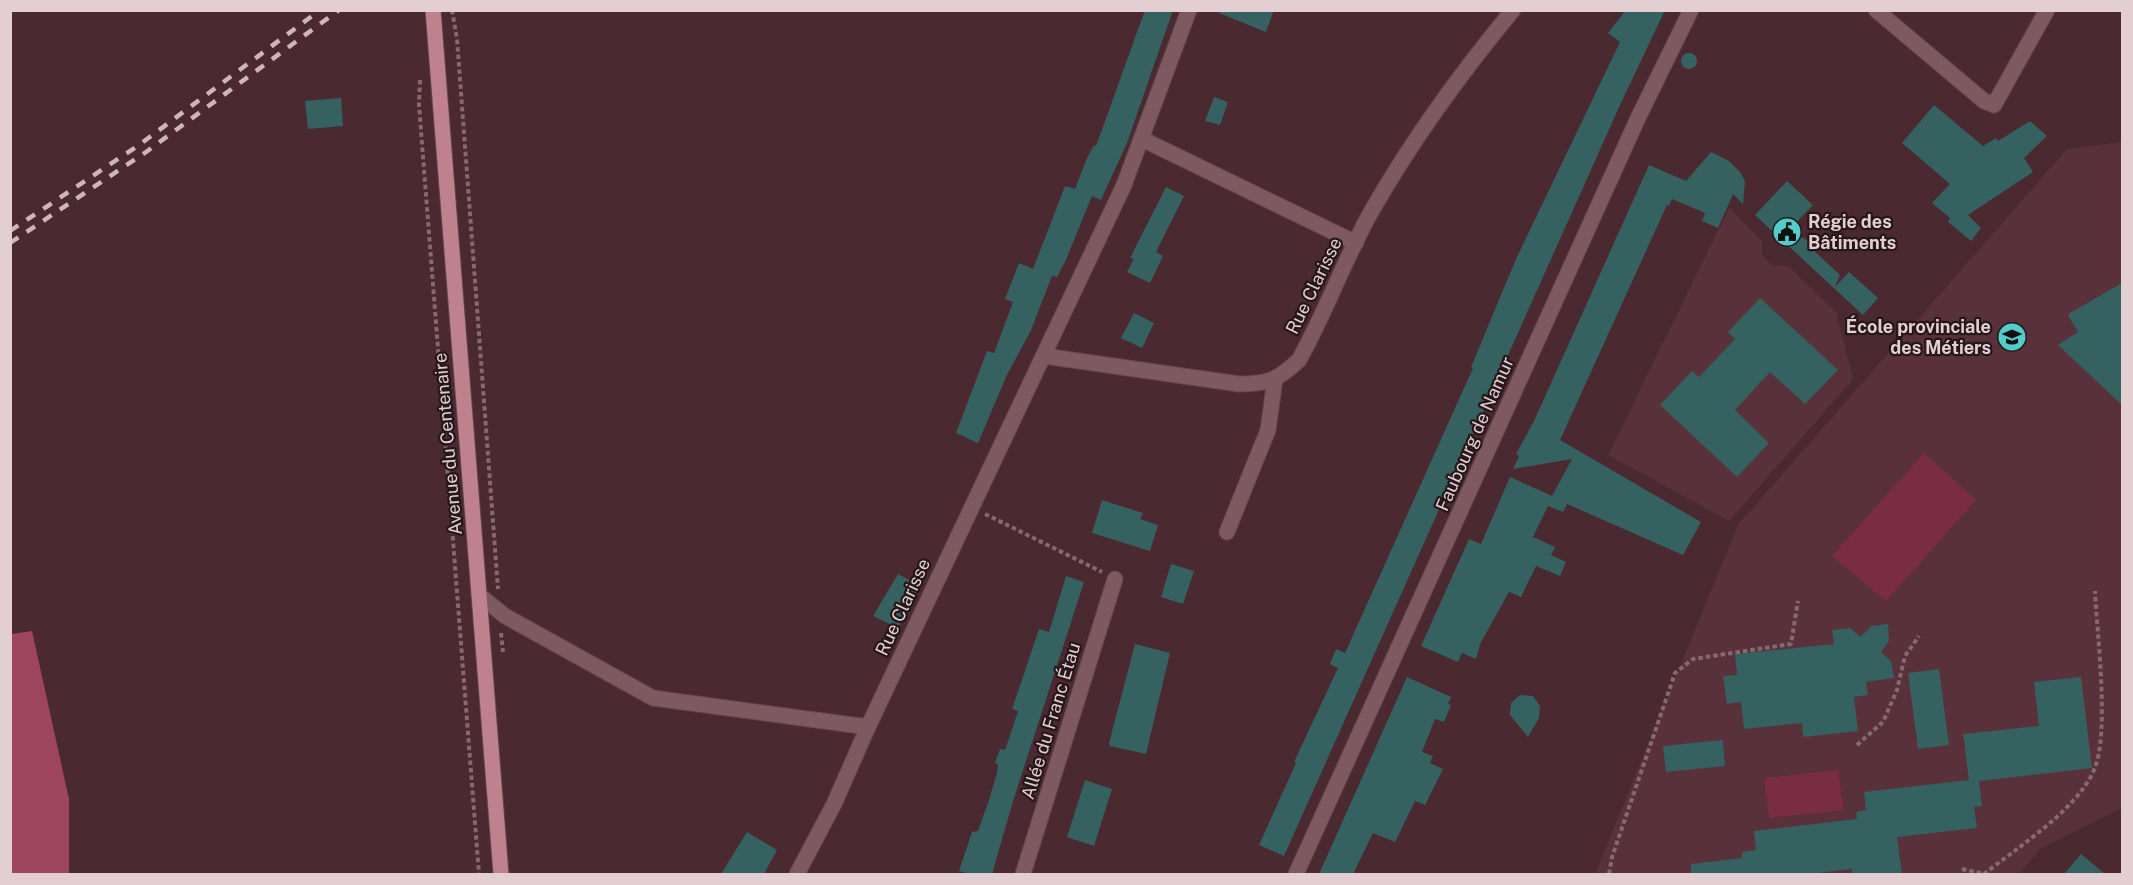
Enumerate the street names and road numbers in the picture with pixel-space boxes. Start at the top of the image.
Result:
street label: Rue Clarisse [1281,234,1346,337]
street label: Avenue du Centenaire [429,352,466,536]
street label: Faubourg de Namur [1431,354,1518,514]
street label: Rue Clarisse [871,555,934,659]
street label: Allée du Franc Étau [1016,640,1084,802]

